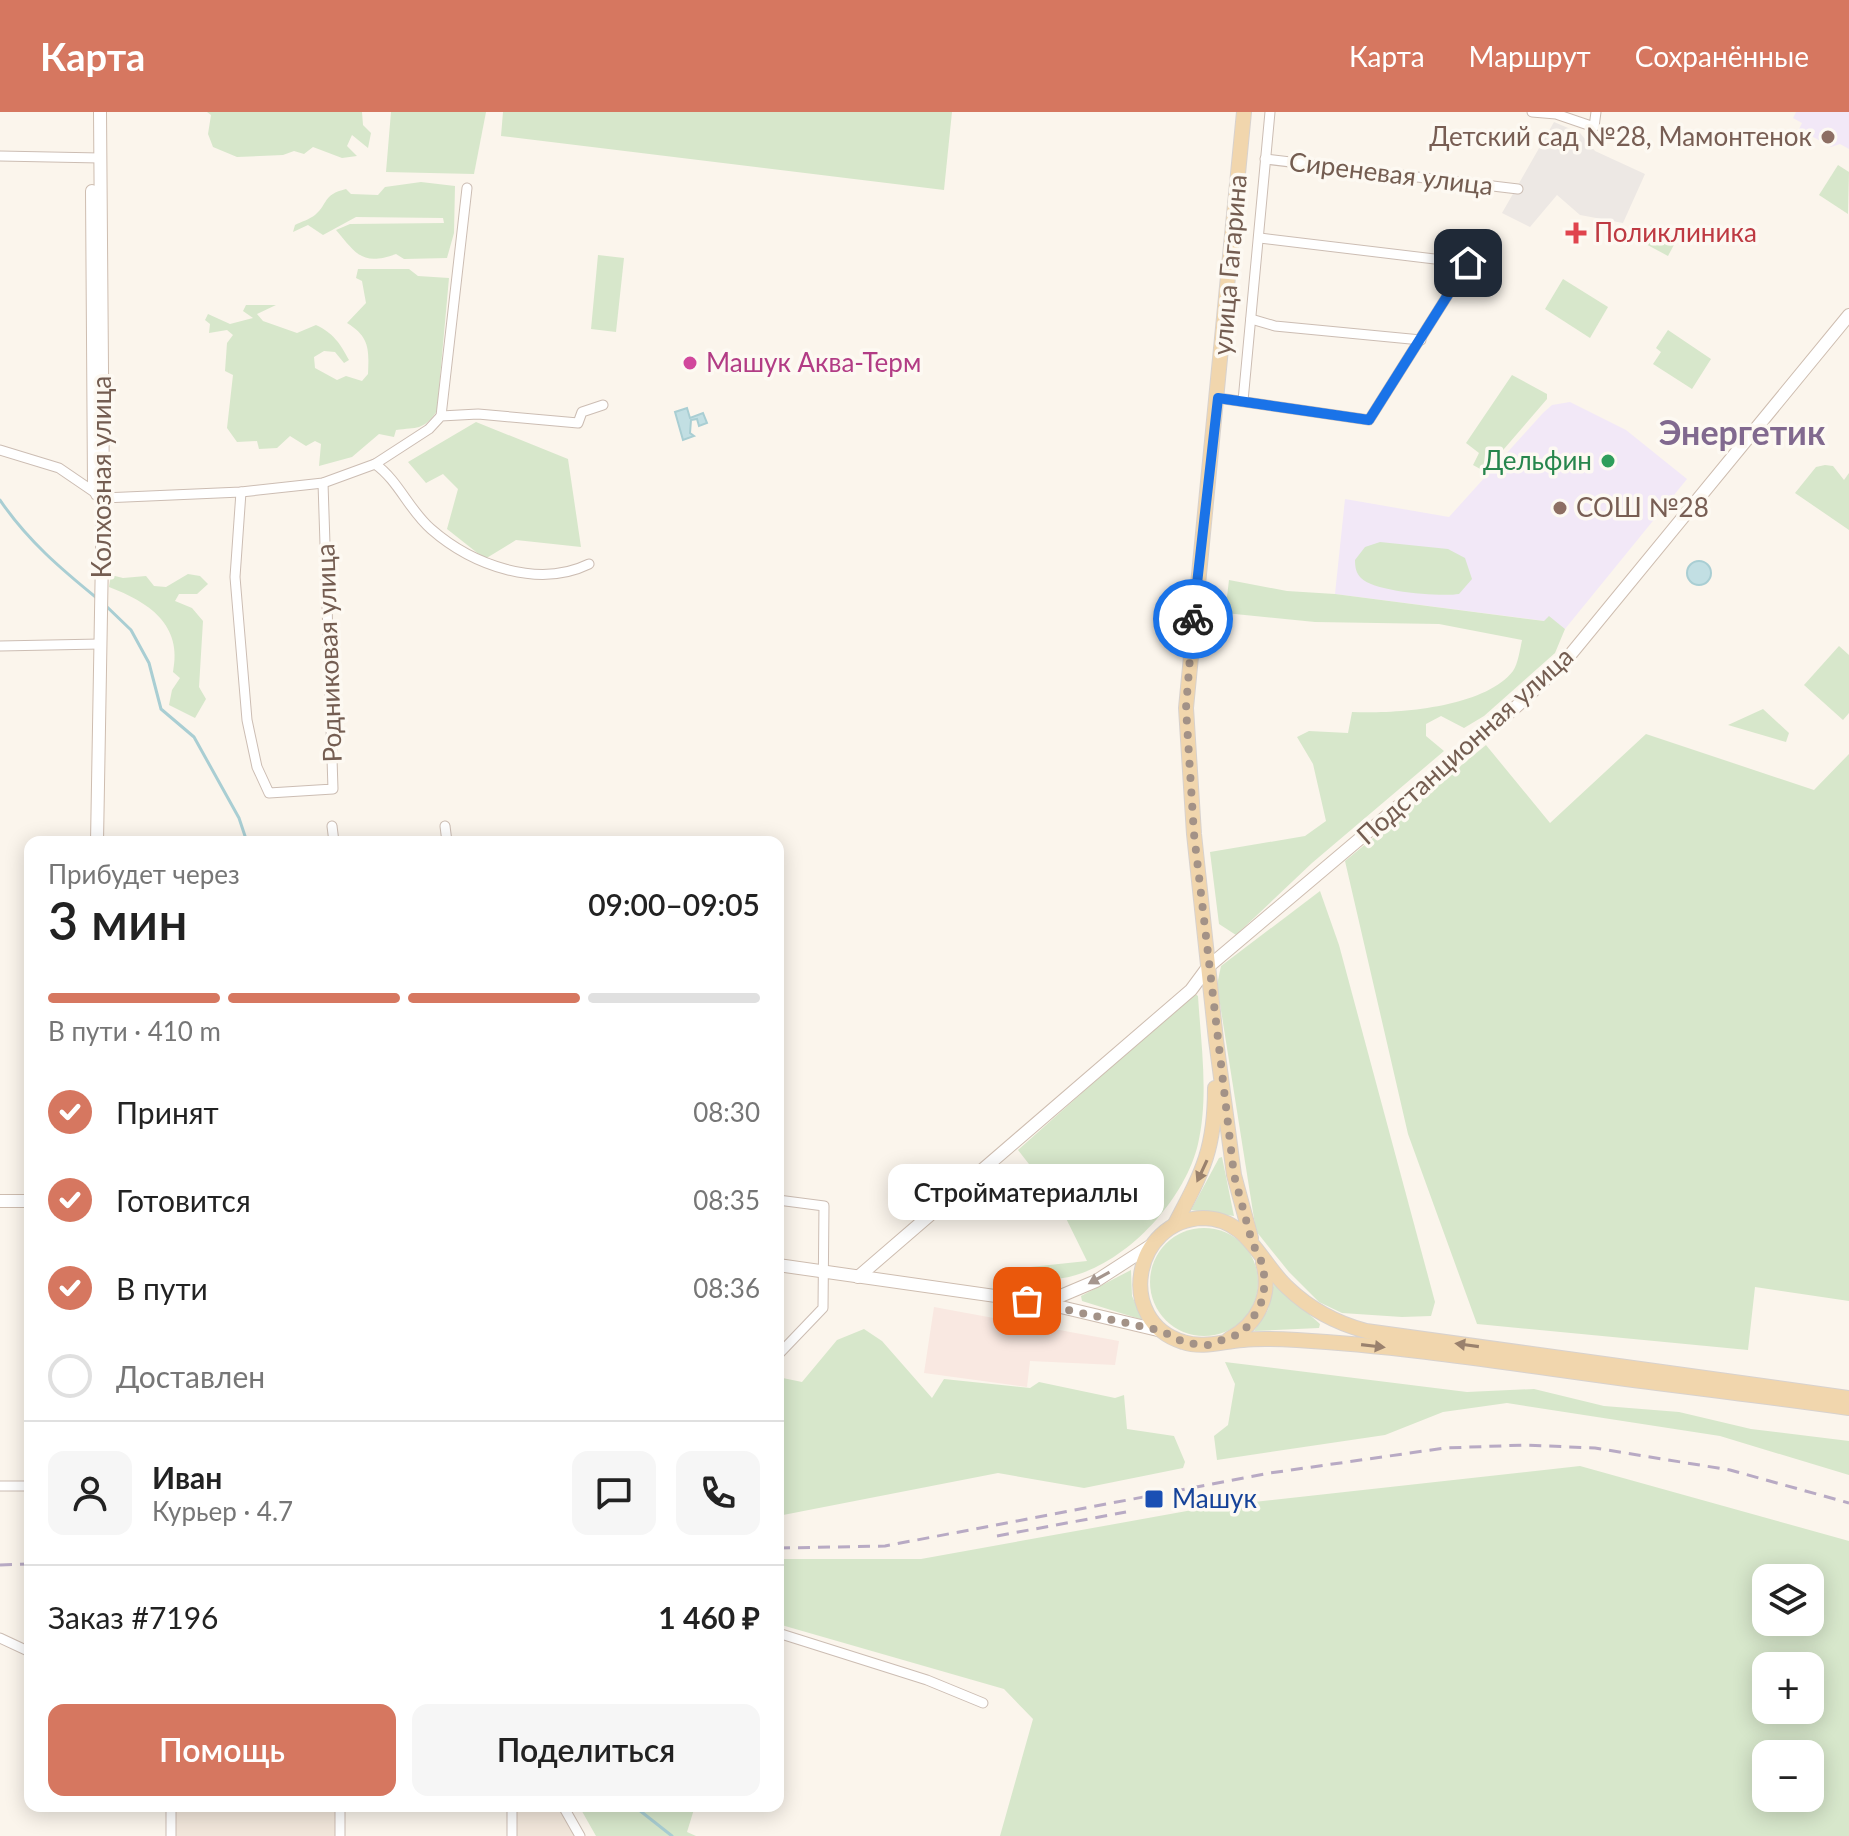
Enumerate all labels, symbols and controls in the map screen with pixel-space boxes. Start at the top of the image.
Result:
text: Карта [40,33,145,79]
text: Карта [1349,39,1425,73]
text: Маршрут [1469,39,1591,73]
text: Сохранённые [1635,39,1809,73]
place label: Детский сад №28, Мамонтенок [1429,120,1813,152]
marker: Детский сад №28, Мамонтенок [1819,128,1837,146]
street label: Сиреневая улица [1287,145,1495,201]
street label: улица Гагарина [1205,173,1253,357]
place label: Поликлиника [1594,216,1757,248]
marker: Поликлиника [1565,222,1587,244]
pin [1434,229,1502,297]
icon: home [1446,241,1490,285]
place label: Машук Аква-Терм [706,346,921,378]
marker: Машук Аква-Терм [681,354,699,372]
street label: Колхозная улица [85,376,117,578]
district label: Энергетик [1659,411,1826,452]
place label: Дельфин [1483,444,1592,476]
marker: Дельфин [1599,452,1617,470]
place label: СОШ №28 [1576,491,1709,523]
marker: СОШ №28 [1551,499,1569,517]
street label: Родниковая улица [308,543,348,763]
courier [1153,579,1233,659]
icon: bike [1171,597,1215,641]
street label: Подстанционная улица [1350,640,1579,851]
text: Прибудет через [48,858,240,890]
text: 09:00–09:05 [588,886,760,922]
text: 3 мин [48,889,188,951]
text: В пути · 410 m [48,1015,221,1047]
icon: check [48,1090,92,1134]
text: Принят [116,1094,219,1130]
text: 08:30 [693,1096,760,1128]
one-way arrow [1195,1160,1209,1183]
callout: Стройматериаллы [889,1165,1165,1221]
text: Стройматериаллы [913,1176,1139,1208]
icon: check [48,1178,92,1222]
text: Готовится [116,1182,251,1218]
text: 08:35 [693,1184,760,1216]
icon: check [48,1266,92,1310]
pin [993,1267,1061,1335]
text: В пути [116,1270,208,1306]
one-way arrow [1088,1271,1110,1285]
text: 08:36 [693,1272,760,1304]
icon: bag [1005,1279,1049,1323]
one-way arrow [1454,1338,1479,1351]
one-way arrow [1361,1340,1386,1353]
text: Доставлен [116,1358,265,1394]
button: person [48,1451,132,1535]
button: chat [572,1451,656,1535]
button: phone [676,1451,760,1535]
text: Иван [152,1459,222,1495]
place label: Машук [1172,1482,1257,1514]
marker: Машук [1143,1488,1165,1510]
text: Курьер · 4.7 [152,1495,293,1527]
map controls [1752,1564,1824,1812]
button: layers [1752,1564,1824,1636]
text: Заказ #7196 [48,1599,219,1635]
text: 1 460 ₽ [658,1599,760,1635]
button: + [1752,1652,1824,1724]
button: Помощь [48,1704,396,1796]
button: Поделиться [412,1704,760,1796]
button: − [1752,1740,1824,1812]

